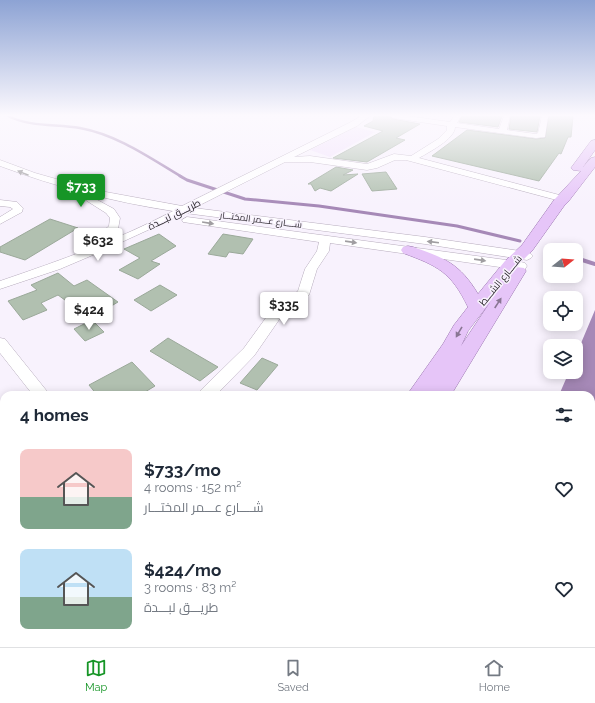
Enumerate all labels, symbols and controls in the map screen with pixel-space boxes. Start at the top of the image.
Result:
one-way arrow [16,169,28,175]
pin: $733 [57,174,105,208]
text: $733 [66,179,96,194]
street label: طريـــق لبـــدة [146,197,203,233]
street label: شــــارع عـــمر المختـــار [218,210,303,231]
one-way arrow [202,220,214,226]
pin: $632 [74,228,122,262]
text: $632 [83,233,113,248]
one-way arrow [345,239,357,245]
one-way arrow [427,239,439,245]
north arrow [543,243,583,283]
map controls [543,243,583,379]
street label: شــــارع الشـــط [477,253,525,308]
one-way arrow [474,257,486,263]
button: locate [543,291,583,331]
pin: $335 [260,292,308,326]
pin: $424 [65,297,113,331]
text: $335 [269,297,299,312]
one-way arrow [494,298,502,308]
text: $424 [74,302,104,317]
one-way arrow [456,326,462,338]
button: layers [543,339,583,379]
icon: filters [553,404,575,426]
text: 4 homes [20,405,89,425]
text: $733/mo [144,460,221,480]
icon: home [52,465,100,513]
icon: heart [553,478,575,500]
text: 4 rooms · 152 m² [144,480,241,495]
text: شــــارع عـــمر المختـــار [144,500,263,515]
text: $424/mo [144,560,221,580]
icon: home [52,565,100,613]
icon: heart [553,578,575,600]
text: 3 rooms · 83 m² [144,580,236,595]
text: طريـــق لبـــدة [144,600,218,615]
tab: Map [85,657,107,694]
tab: Saved [277,657,309,694]
tab: Home [479,657,510,694]

